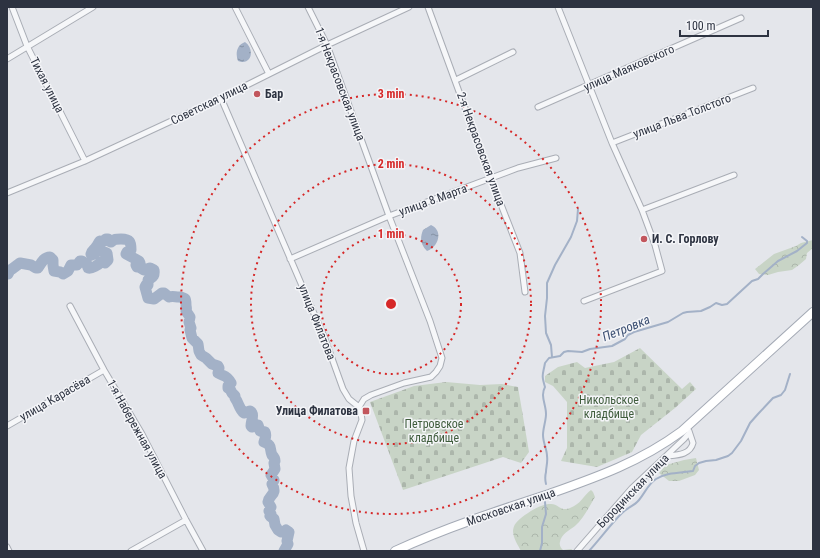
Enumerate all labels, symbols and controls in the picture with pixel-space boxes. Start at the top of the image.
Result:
scale bar [680,12,768,38]
text: 100 m [686,19,716,33]
street label: 1-я Некрасовская улица [312,25,368,143]
street label: улица Маяковского [582,42,676,94]
street label: Тихая улица [27,55,67,115]
street label: Советская улица [168,78,250,128]
place label: Бар [265,87,283,101]
text: 3 min [378,87,404,101]
marker: Бар [252,89,262,99]
street label: 2-я Некрасовская улица [454,90,508,208]
street label: улица Льва Толстого [631,91,733,141]
text: 2 min [378,157,404,171]
street label: улица 8 Марта [397,181,469,219]
text: 1 min [378,227,404,241]
place label: И. С. Горлову [652,232,719,246]
marker: И. С. Горлову [639,234,649,244]
street label: улица Филатова [295,282,339,362]
centre of rings [384,297,398,311]
water label: Петровка [600,312,652,344]
street label: улица Карасёва [17,372,93,424]
street label: 1-я Набережная улица [104,377,170,481]
park label: Никольское кладбище [579,393,639,421]
place label: Улица Филатова [276,404,358,418]
marker: Улица Филатова [361,406,371,416]
park label: Петровское кладбище [405,417,464,445]
street label: Бородинская улица [594,451,672,531]
street label: Московская улица [465,485,557,529]

